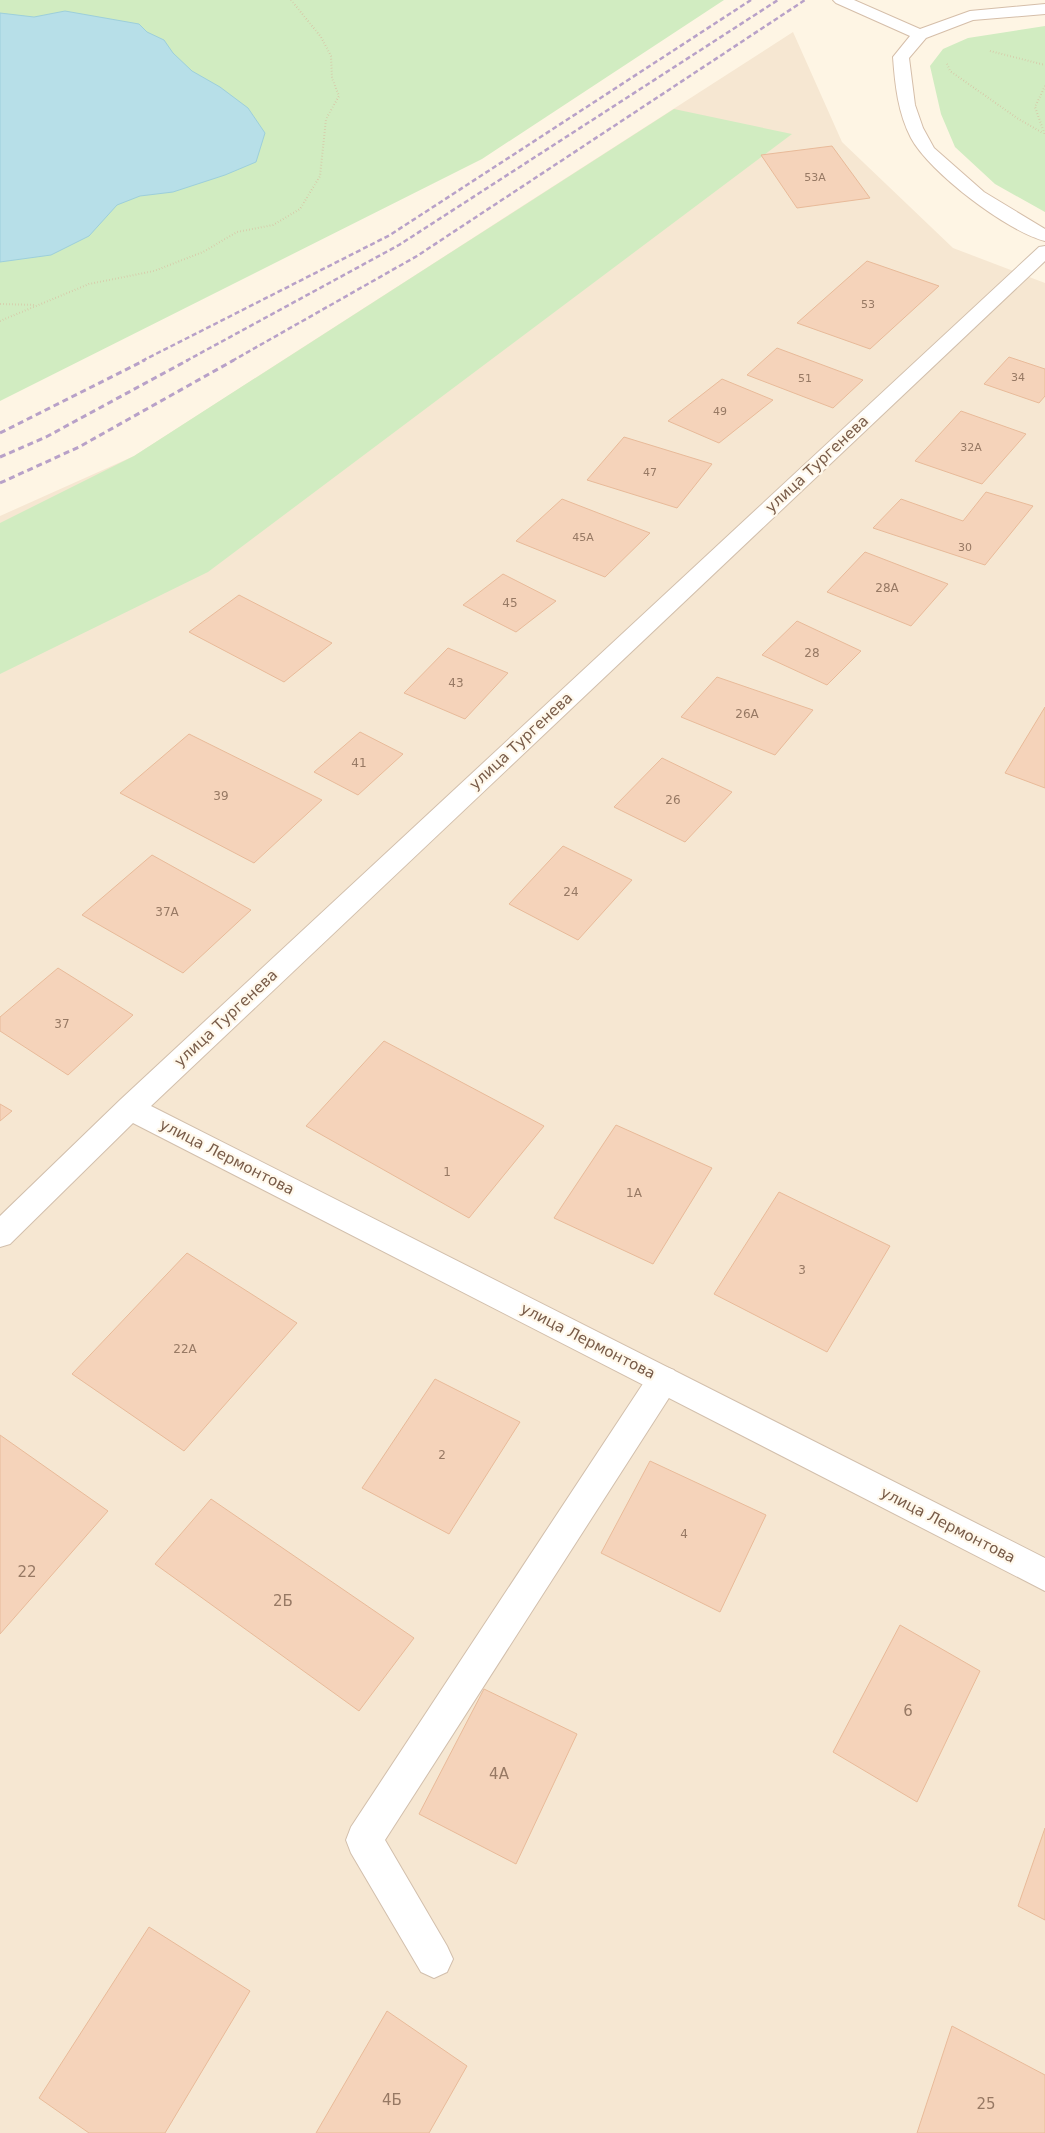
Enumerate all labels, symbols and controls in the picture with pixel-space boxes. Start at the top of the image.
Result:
house number: 53А [804,171,826,184]
house number: 53 [861,298,875,311]
house number: 34 [1011,371,1025,384]
house number: 51 [798,372,812,385]
house number: 49 [713,405,727,418]
street label: улица Тургенева [762,412,872,516]
house number: 32А [960,441,982,454]
house number: 47 [643,466,657,479]
house number: 45А [572,531,594,544]
house number: 30 [958,541,972,554]
house number: 28А [875,581,900,595]
house number: 45 [502,596,518,610]
house number: 28 [804,646,820,660]
house number: 43 [448,676,464,690]
street label: улица Тургенева [466,689,576,793]
house number: 26А [735,707,760,721]
house number: 41 [351,756,367,770]
house number: 39 [213,789,229,803]
house number: 26 [665,793,681,807]
house number: 24 [563,885,579,899]
house number: 37А [155,905,180,919]
street label: улица Тургенева [171,966,281,1070]
house number: 37 [54,1017,70,1031]
street label: улица Лермонтова [157,1115,297,1199]
house number: 1 [443,1165,451,1179]
house number: 1А [626,1186,643,1200]
house number: 3 [798,1263,806,1277]
street label: улица Лермонтова [518,1299,658,1383]
house number: 22А [173,1342,198,1356]
house number: 2 [438,1448,446,1462]
street label: улица Лермонтова [878,1483,1018,1567]
house number: 4 [680,1527,688,1541]
house number: 22 [17,1563,37,1581]
house number: 2Б [273,1592,293,1610]
house number: 6 [903,1702,913,1720]
house number: 4А [489,1765,510,1783]
house number: 4Б [382,2091,402,2109]
house number: 25 [976,2095,996,2113]

